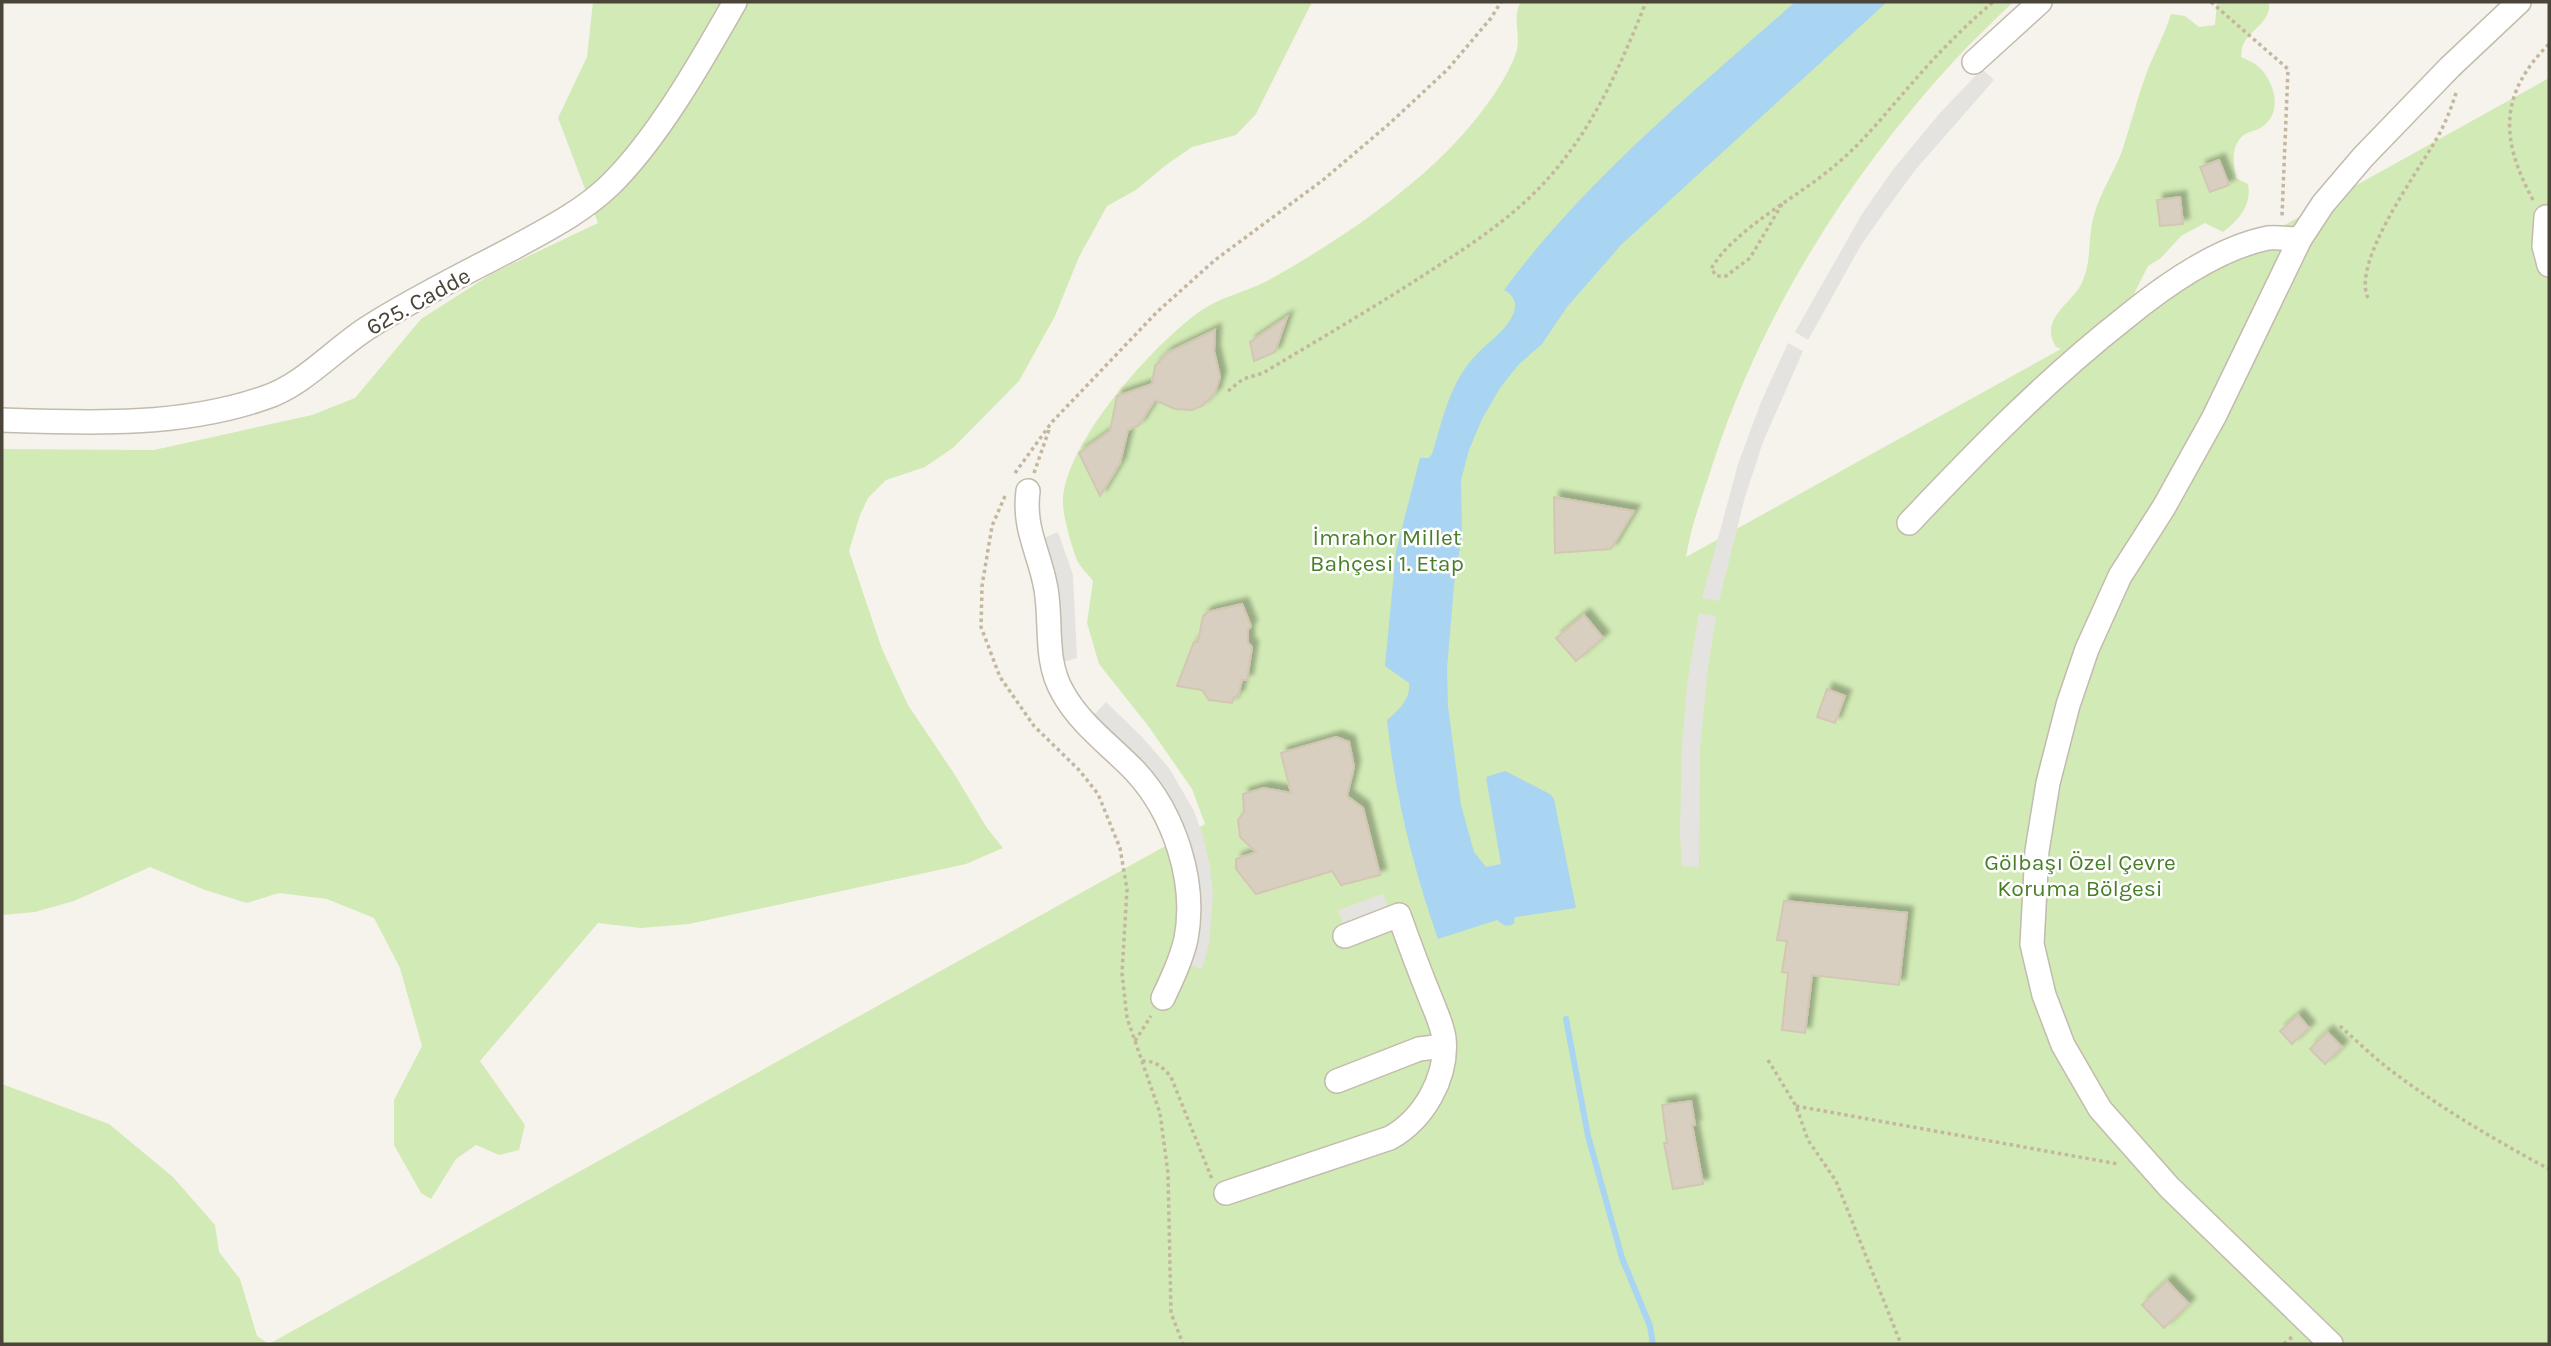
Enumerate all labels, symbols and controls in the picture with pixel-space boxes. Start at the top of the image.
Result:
street label: 625. Cadde [361,262,475,341]
park label: İmrahor Millet Bahçesi 1. Etap [1310,524,1464,577]
park label: Gölbaşı Özel Çevre Koruma Bölgesi [1984,849,2176,902]

